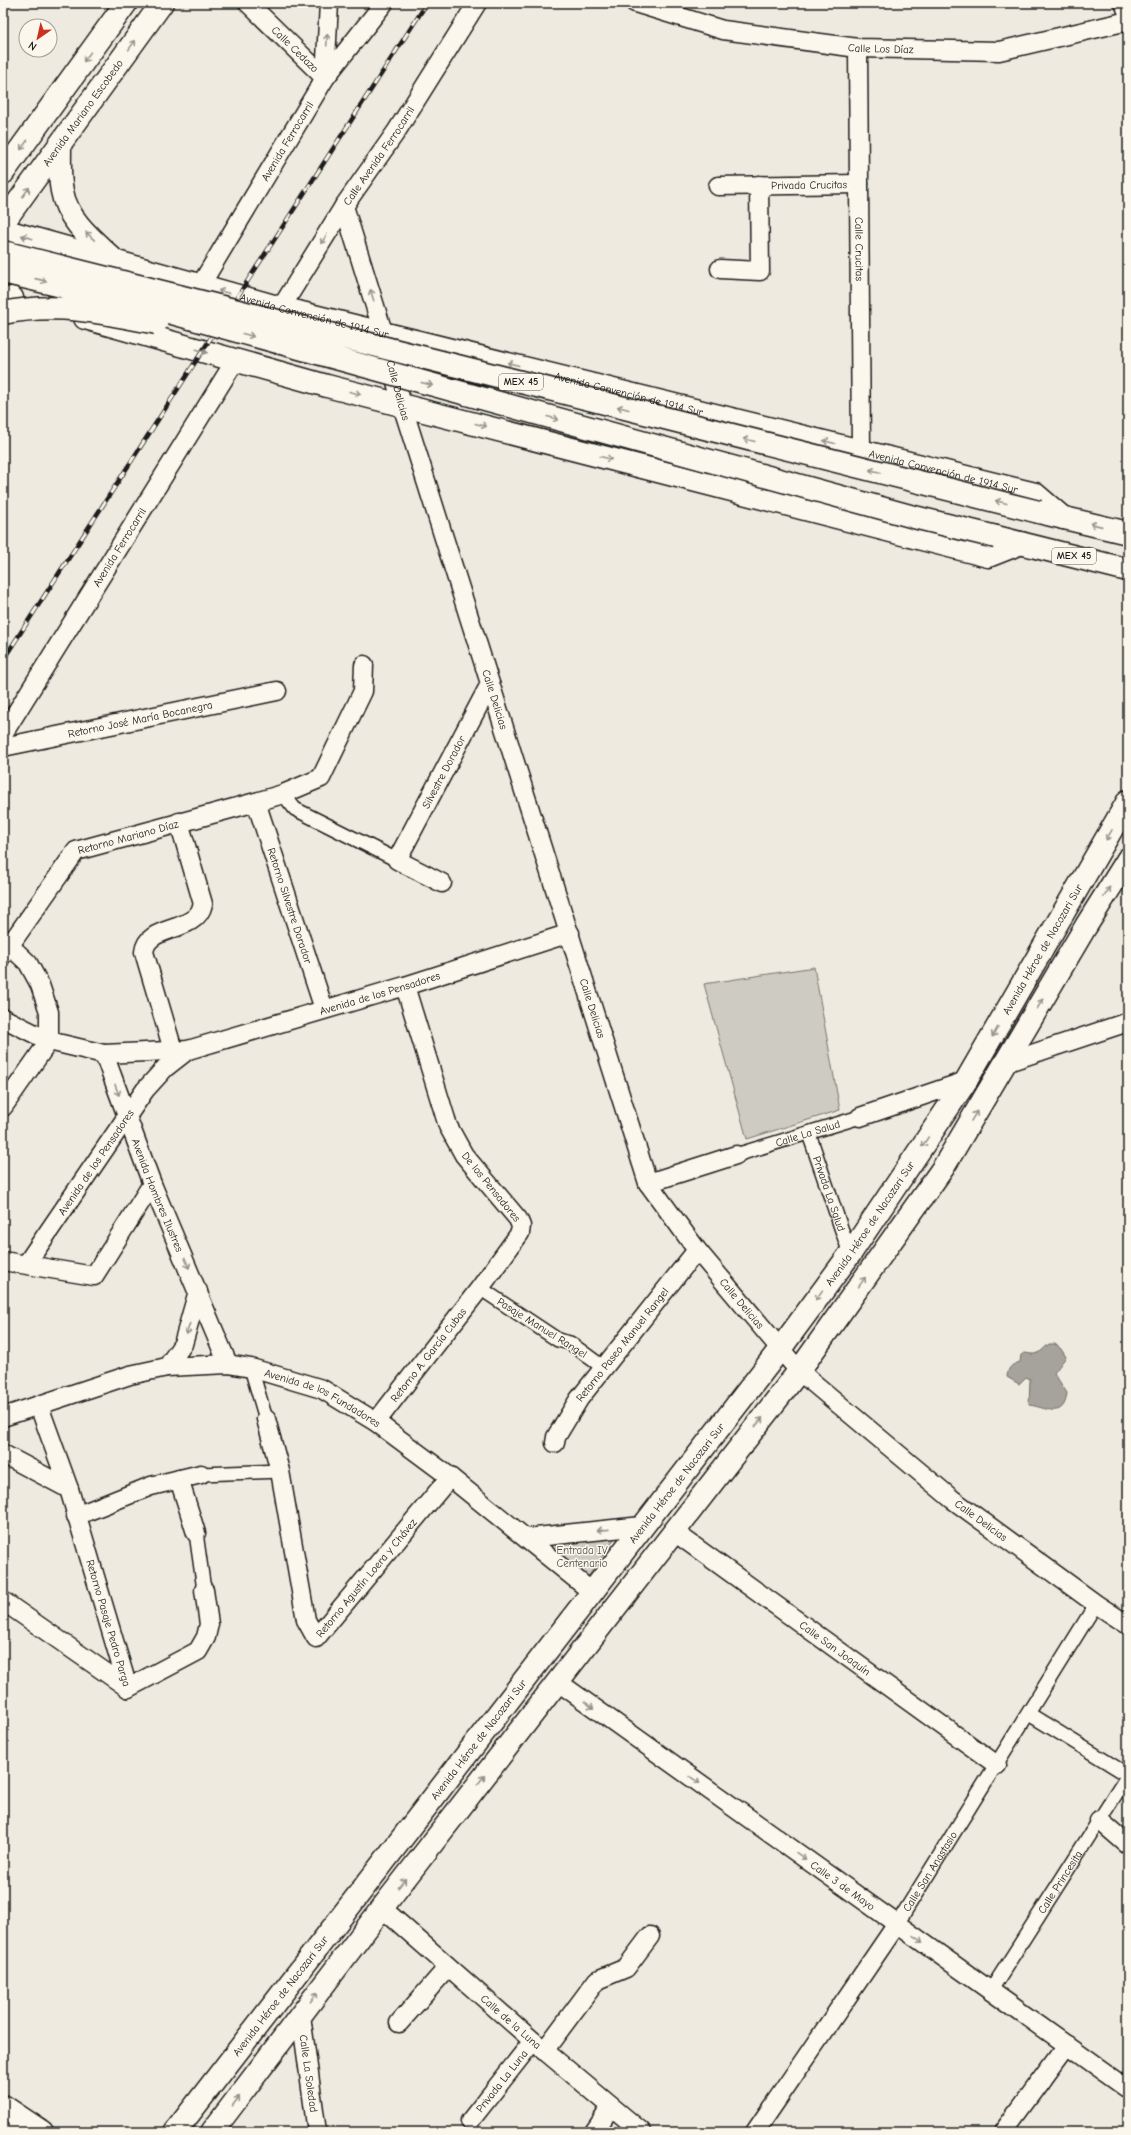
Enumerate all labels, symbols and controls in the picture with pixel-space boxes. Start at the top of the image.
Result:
north arrow [18,18,58,58]
street label: Calle Cedazo [269,23,322,75]
one-way arrow [324,34,331,47]
text: N [26,38,39,53]
one-way arrow [128,40,136,51]
street label: Calle Los Díaz [847,40,914,56]
one-way arrow [83,52,91,63]
street label: Avenida Mariano Escobedo [40,57,126,169]
street label: Avenida Ferrocarril [258,99,316,183]
street label: Calle Avenida Ferrocarril [340,104,417,208]
one-way arrow [19,139,28,150]
street label: Privada Crucitas [771,178,848,192]
one-way arrow [22,187,30,198]
street label: Calle Crucitas [853,217,866,282]
one-way arrow [85,232,95,241]
one-way arrow [20,233,33,240]
one-way arrow [319,233,327,245]
one-way arrow [34,277,47,285]
one-way arrow [217,288,230,295]
one-way arrow [367,289,375,301]
street label: Avenida Convención de 1914 Sur [239,290,391,341]
one-way arrow [241,332,254,339]
one-way arrow [196,348,209,355]
street label: Calle Delicias [384,359,413,422]
one-way arrow [507,360,520,367]
street label: Avenida Convención de 1914 Sur [553,369,705,419]
road number: MEX 45 [499,374,543,390]
one-way arrow [421,381,434,388]
one-way arrow [348,390,361,397]
one-way arrow [616,404,629,411]
one-way arrow [546,415,559,423]
one-way arrow [474,422,487,429]
one-way arrow [742,435,755,443]
one-way arrow [823,438,836,445]
street label: Avenida Convención de 1914 Sur [868,447,1020,496]
one-way arrow [600,454,613,462]
one-way arrow [869,467,882,474]
one-way arrow [995,498,1008,506]
street label: Avenida Ferrocarril [90,505,149,589]
one-way arrow [1090,521,1103,529]
road number: MEX 45 [1052,548,1096,564]
street label: Calle Delicias [480,668,511,731]
street label: Retorno José María Bocanegra [67,698,214,740]
street label: Silvestre Dorador [419,733,468,811]
street label: Retorno Mariano Díaz [76,817,180,857]
one-way arrow [1104,829,1112,841]
street label: Retorno Silvestre Dorador [265,846,315,966]
street label: Avenida Héroe de Nacozari Sur [999,881,1085,1017]
one-way arrow [1103,887,1111,898]
street label: Avenida de los Pensadores [318,969,442,1017]
street label: Calle Delicias [577,977,608,1040]
one-way arrow [1037,998,1045,1010]
one-way arrow [990,1026,998,1038]
one-way arrow [114,1084,122,1096]
street label: Avenida de los Pensadores [55,1107,137,1218]
one-way arrow [970,1110,978,1122]
street label: Calle La Salud [774,1117,842,1149]
one-way arrow [921,1136,929,1147]
street label: Avenida Hombres Ilustres [129,1137,187,1254]
street label: De los Pensadores [459,1150,523,1225]
street label: Privada La Salud [810,1154,848,1233]
street label: Avenida Héroe de Nacozari Sur [822,1158,917,1288]
one-way arrow [183,1257,191,1269]
street label: Calle Delicias [717,1275,767,1331]
one-way arrow [858,1276,866,1287]
street label: Retorno Paseo Manuel Rangel [573,1285,671,1404]
one-way arrow [815,1290,823,1301]
street label: Pasaje Manuel Rangel [495,1295,589,1361]
street label: Retorno A. García Cubas [387,1305,469,1405]
one-way arrow [184,1322,191,1335]
street label: Avenida de los Fundadores [263,1366,384,1430]
one-way arrow [754,1417,763,1428]
street label: Avenida Héroe de Nacozari Sur [626,1420,727,1546]
street label: Calle Delicias [952,1497,1010,1544]
street label: Retorno Agustín Loera y Chávez [313,1516,419,1640]
one-way arrow [597,1526,610,1534]
park label: Entrada IV Centenario [556,1544,608,1570]
street label: Retorno Pasaje Pedro Parga [84,1558,134,1688]
street label: Calle San Joaquín [797,1618,873,1678]
street label: Avenida Héroe de Nacozari Sur [428,1676,529,1802]
one-way arrow [584,1701,595,1709]
one-way arrow [477,1775,486,1786]
one-way arrow [689,1776,700,1784]
street label: Calle San Anastasio [900,1829,960,1914]
street label: Calle Princesita [1035,1848,1085,1916]
one-way arrow [795,1852,806,1860]
street label: Calle 3 de Mayo [808,1858,878,1913]
one-way arrow [397,1877,406,1888]
street label: Avenida Héroe de Nacozari Sur [230,1933,331,2059]
one-way arrow [913,1935,924,1943]
one-way arrow [310,1992,319,2003]
street label: Calle de la Luna [478,1992,544,2052]
street label: Calle La Soledad [297,2034,321,2113]
street label: Privada La Luna [473,2047,530,2115]
one-way arrow [231,2096,240,2107]

